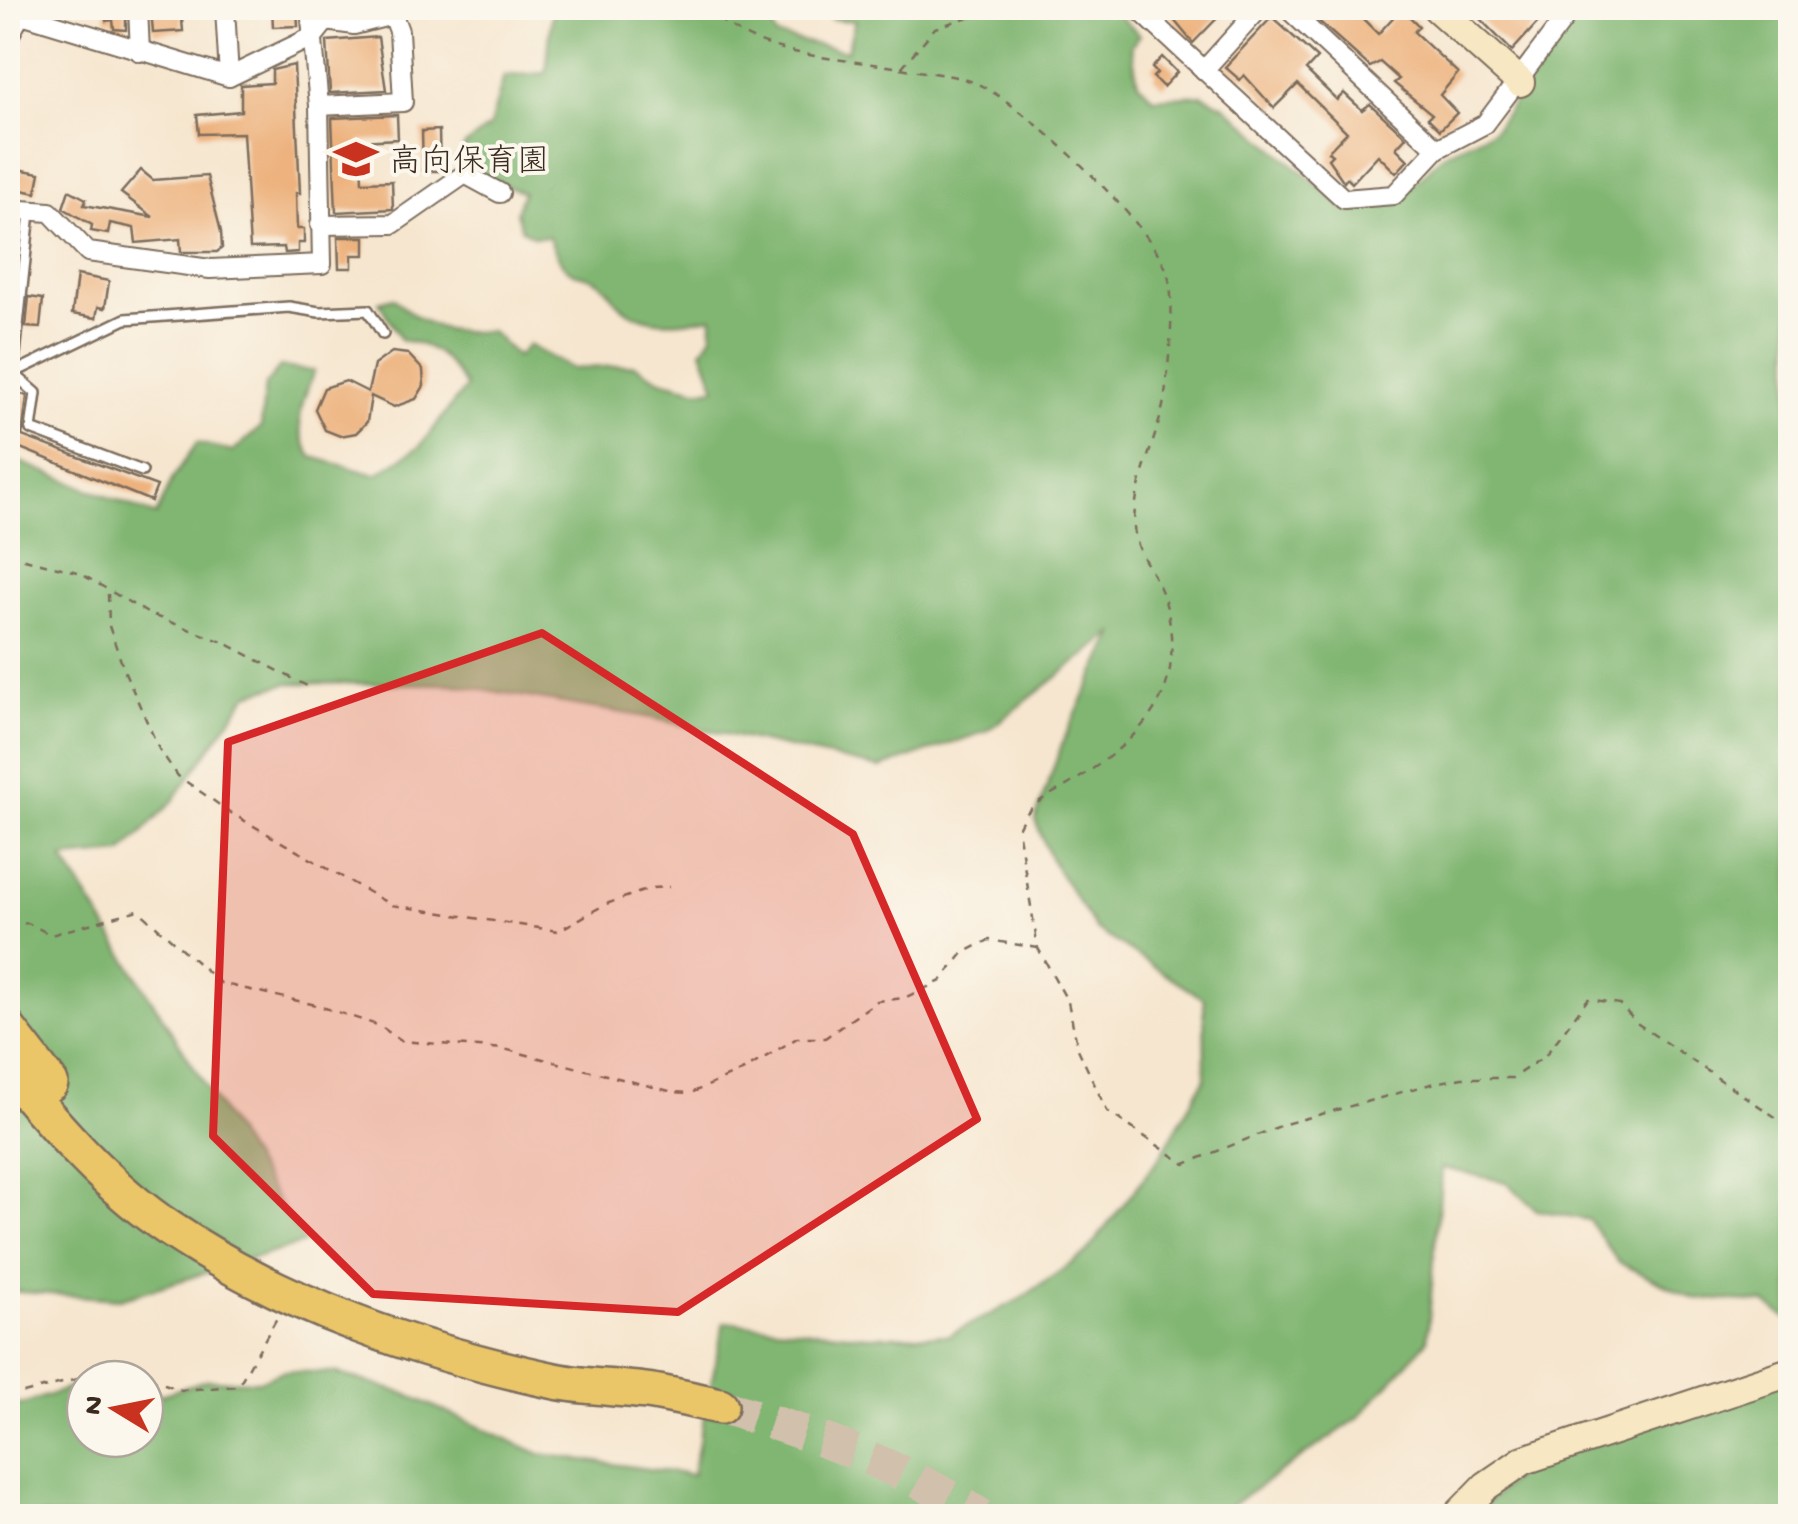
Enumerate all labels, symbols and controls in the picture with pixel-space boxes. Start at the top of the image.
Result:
school or university icon: 高向保育園 [332,135,380,183]
place label: 高向保育園 [389,144,549,183]
north arrow [65,1359,165,1459]
text: N [77,1394,113,1417]

